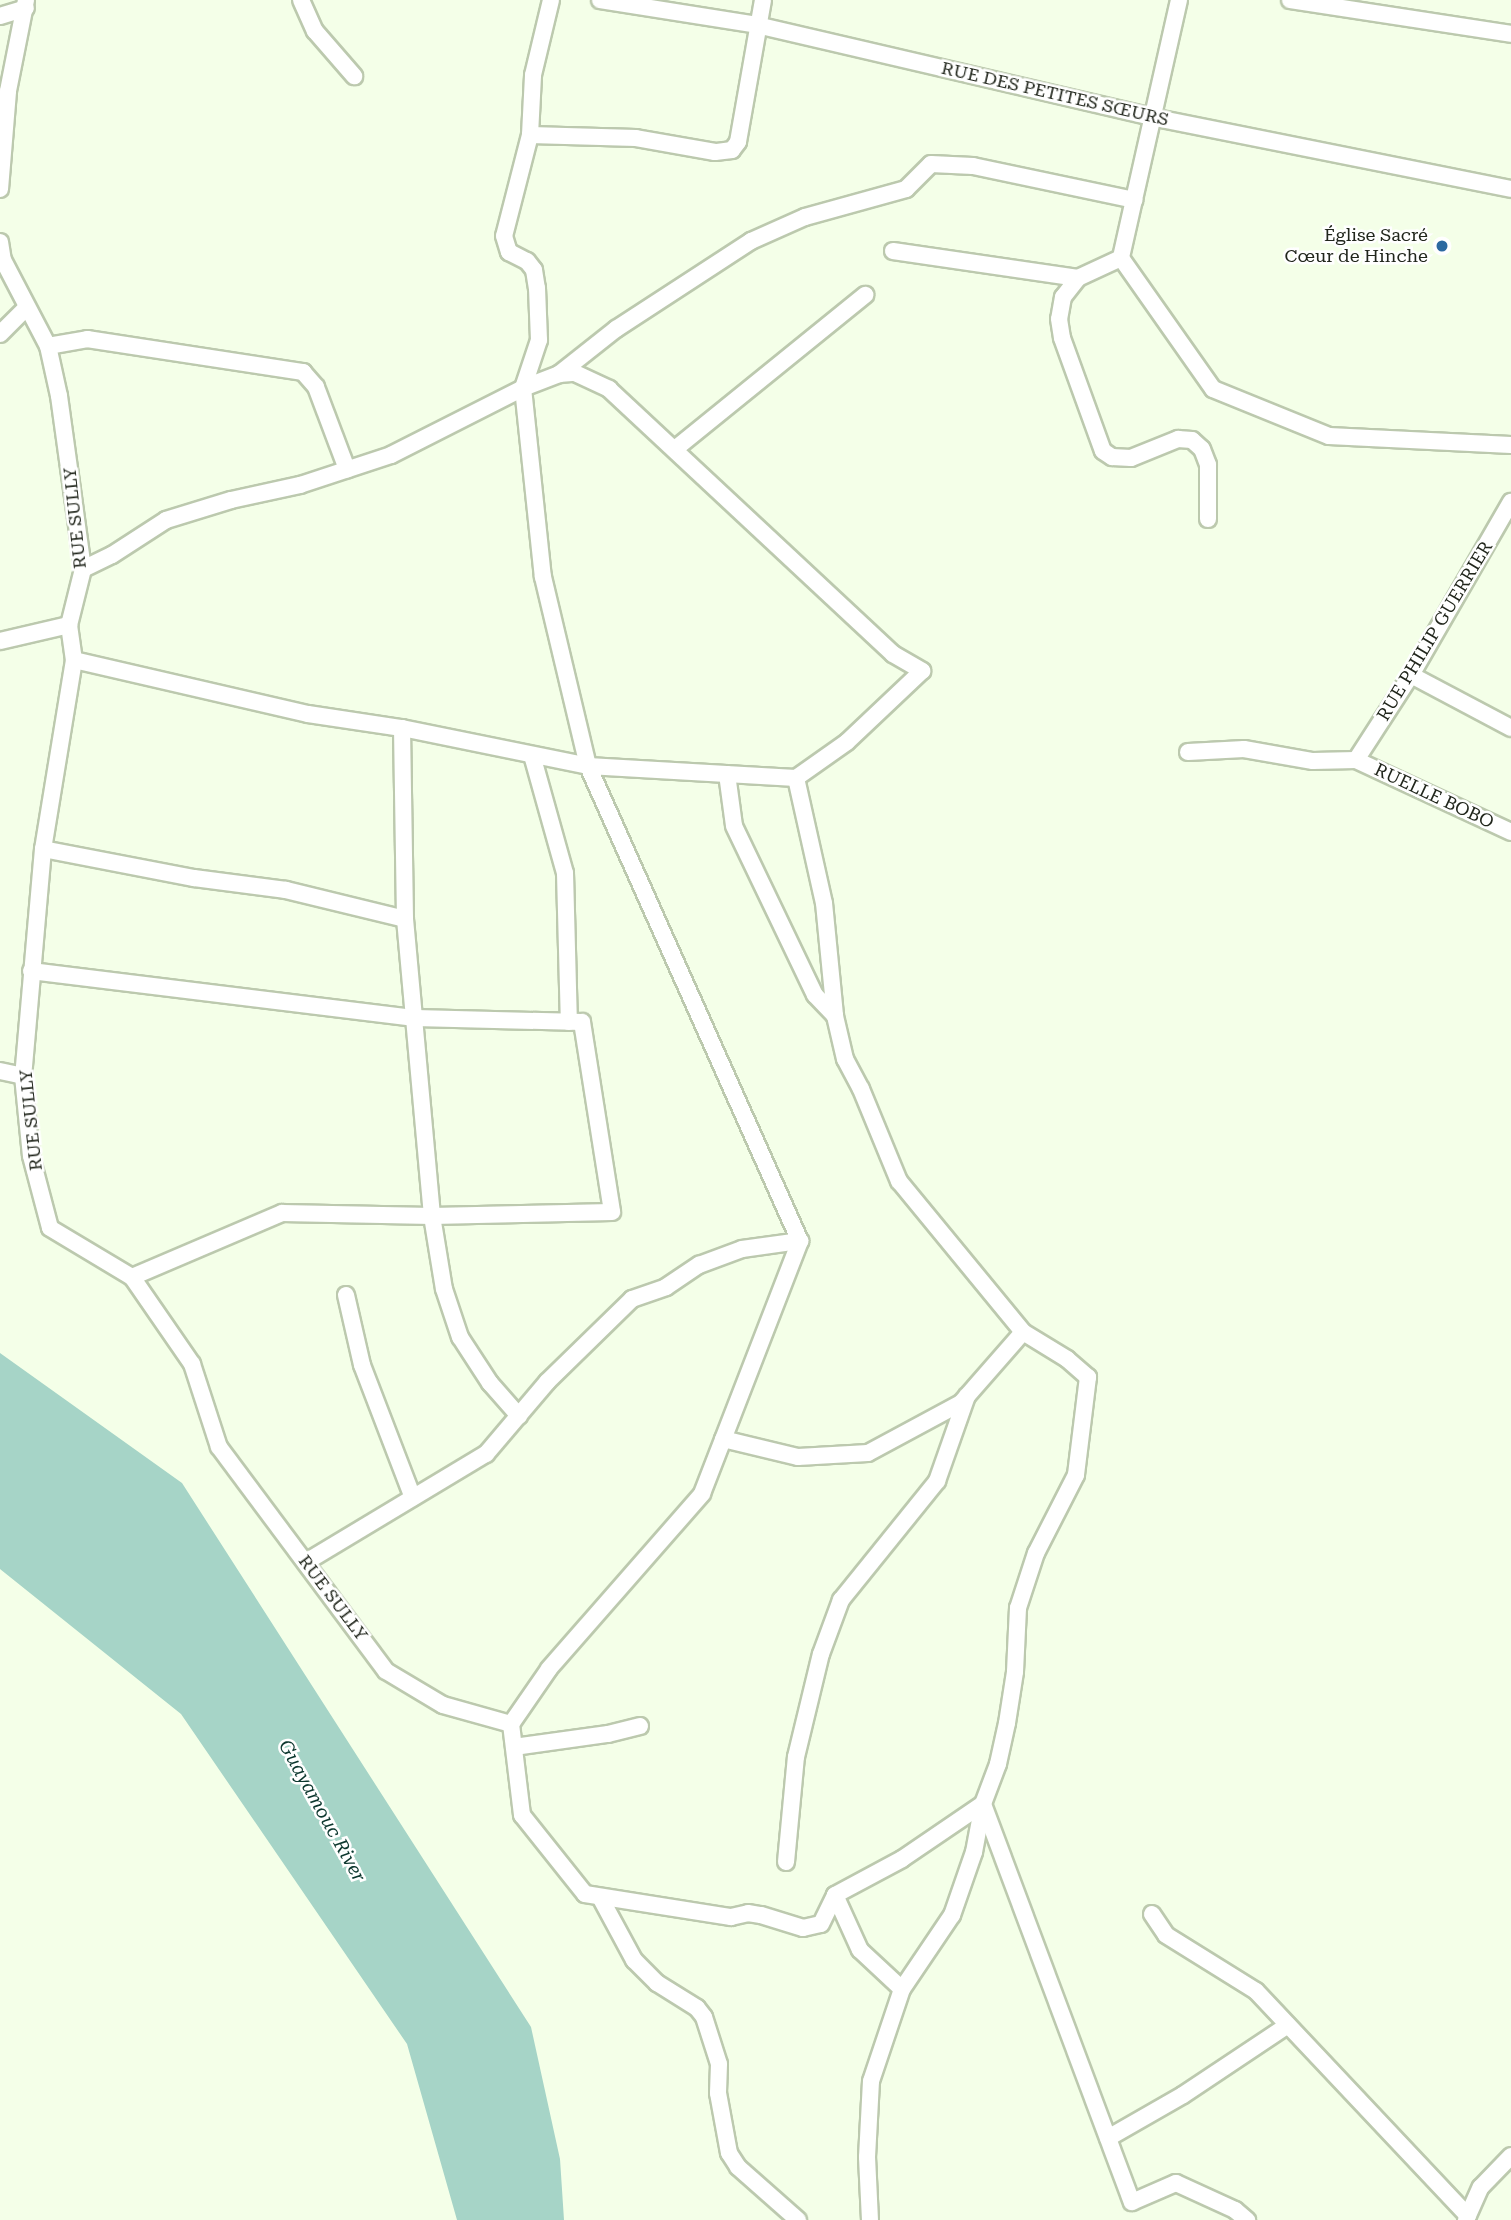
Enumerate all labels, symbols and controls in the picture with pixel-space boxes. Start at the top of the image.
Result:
street label: RUE DES PETITES SŒURS [939,57,1171,131]
place label: Église Sacré Cœur de Hinche [1285,225,1428,268]
marker: Église Sacré Cœur de Hinche [1434,238,1450,254]
street label: RUE SULLY [59,466,91,570]
street label: RUE PHILIP GUERRIER [1373,537,1497,725]
street label: RUELLE BOBO [1371,759,1497,833]
street label: RUE SULLY [15,1068,47,1172]
street label: RUE SULLY [294,1551,372,1645]
water label: Guayamouc River [274,1736,370,1886]

